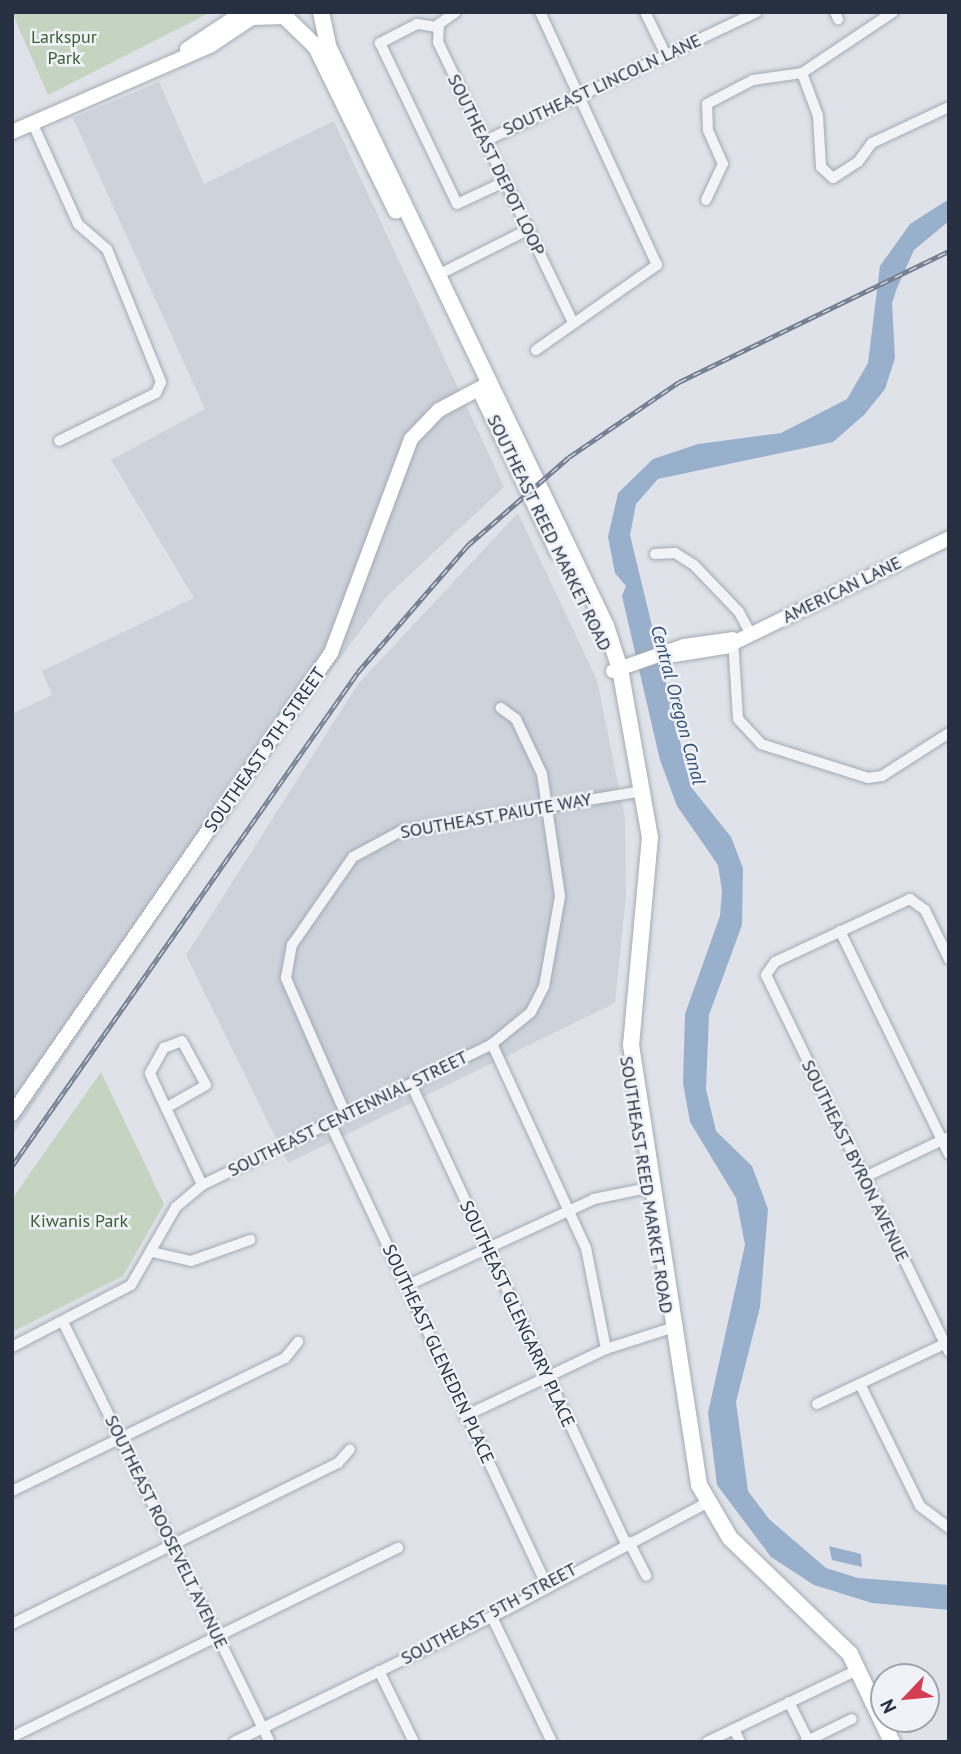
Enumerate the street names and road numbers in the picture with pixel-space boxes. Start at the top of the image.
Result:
street label: SOUTHEAST LINCOLN LANE [499,29,705,141]
street label: SOUTHEAST DEPOT LOOP [442,70,550,260]
street label: SOUTHEAST REED MARKET ROAD [482,411,616,655]
street label: AMERICAN LANE [779,552,905,628]
street label: SOUTHEAST 9TH STREET [200,663,330,837]
street label: SOUTHEAST PAIUTE WAY [398,788,594,844]
street label: SOUTHEAST CENTENNIAL STREET [224,1046,472,1182]
street label: SOUTHEAST REED MARKET ROAD [615,1054,677,1316]
street label: SOUTHEAST BYRON AVENUE [796,1056,914,1266]
street label: SOUTHEAST GLENGARRY PLACE [455,1197,579,1431]
street label: SOUTHEAST GLENEDEN PLACE [378,1241,498,1467]
street label: SOUTHEAST ROOSEVELT AVENUE [100,1411,232,1653]
street label: SOUTHEAST 5TH STREET [397,1558,581,1670]

